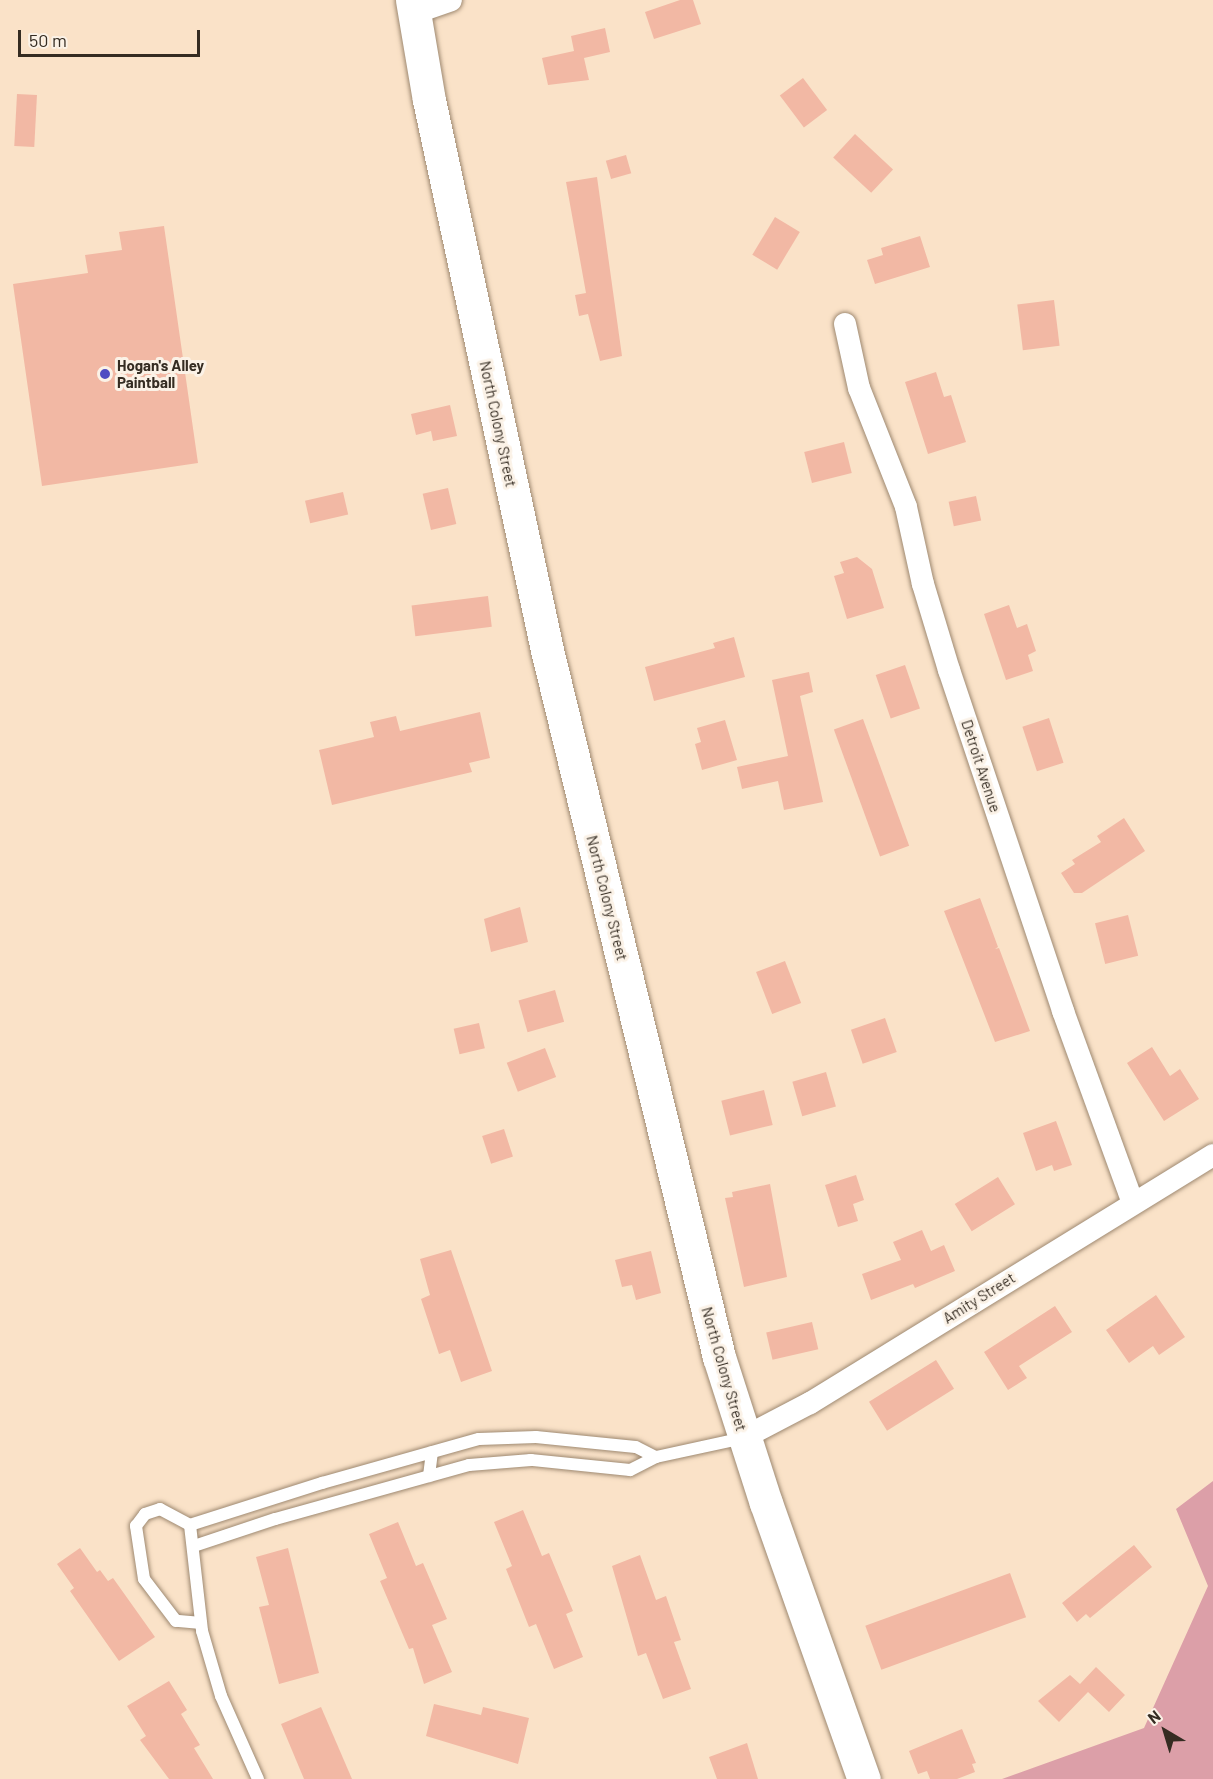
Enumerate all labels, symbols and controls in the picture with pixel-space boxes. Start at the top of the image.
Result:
scale bar [21,18,202,56]
text: 50 m [29,29,67,51]
place label: Hogan's Alley Paintball [117,356,204,391]
street label: North Colony Street [476,359,520,489]
marker: Hogan's Alley Paintball [98,367,112,381]
street label: Detroit Avenue [958,718,1004,814]
street label: North Colony Street [583,834,631,962]
street label: Amity Street [940,1269,1018,1327]
street label: North Colony Street [698,1305,750,1433]
north arrow [1135,1701,1195,1761]
text: N [1144,1706,1164,1727]

